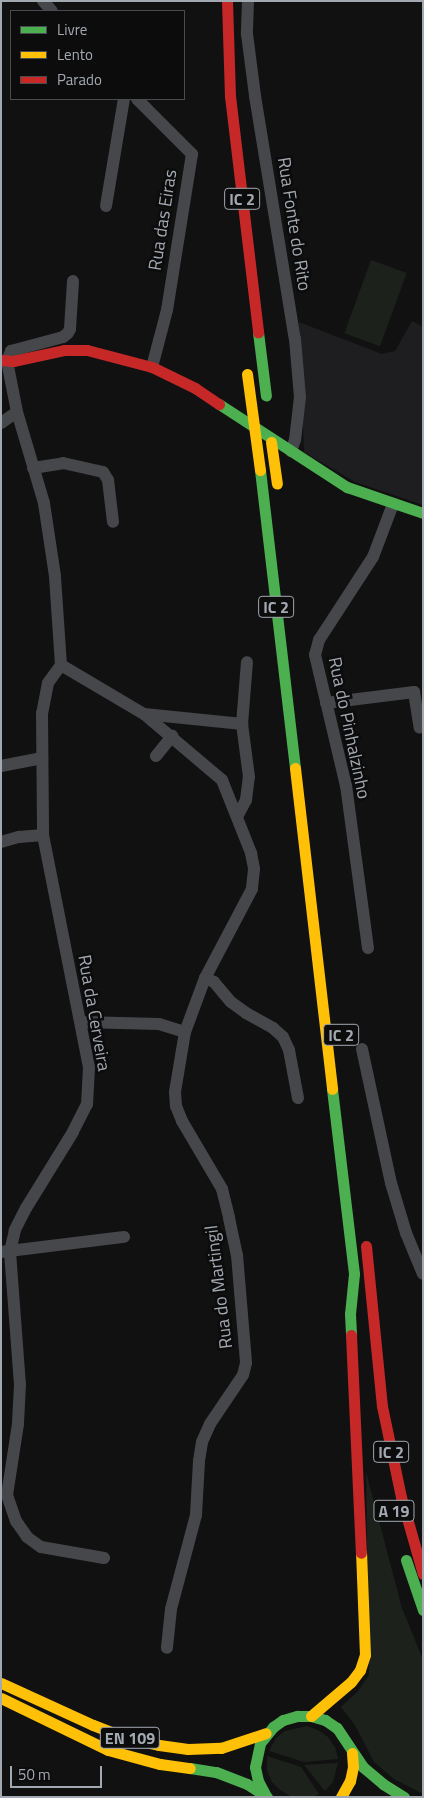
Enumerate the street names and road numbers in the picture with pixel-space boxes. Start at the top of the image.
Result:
street label: Rua Fonte do Rito [273,156,315,292]
street label: Rua das Eiras [144,168,182,272]
road number: IC 2 [223,185,261,212]
road number: IC 2 [257,594,295,620]
street label: Rua do Pinhalzinho [323,655,375,801]
street label: Rua da Cerveira [73,953,115,1073]
road number: IC 2 [322,1022,360,1048]
street label: Rua do Martingil [201,1224,237,1350]
road number: IC 2 [372,1438,410,1465]
road number: A 19 [373,1498,415,1524]
road number: EN 109 [99,1725,161,1752]

